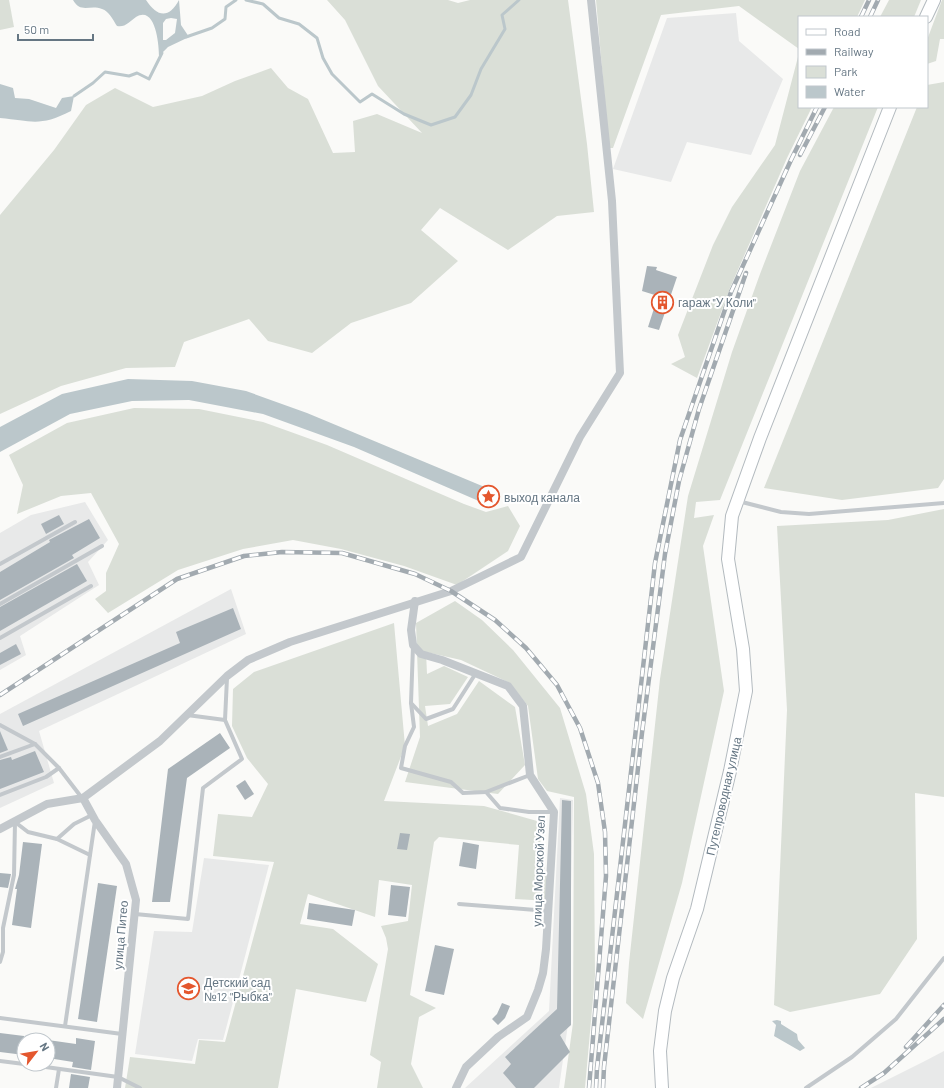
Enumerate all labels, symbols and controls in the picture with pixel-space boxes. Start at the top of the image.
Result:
scale bar [18,16,93,42]
legend [798,16,928,108]
text: 50 m [24,22,49,36]
text: Road [834,24,861,38]
text: Railway [834,44,874,58]
text: Park [834,64,858,78]
text: Water [834,84,866,98]
building icon: гараж "У Коли" [650,289,676,315]
place label: гараж "У Коли" [678,295,756,310]
place icon: выход канала [476,484,502,510]
place label: выход канала [504,490,580,505]
street label: Путепроводная улица [703,735,745,857]
street label: улица Морской Узел [529,815,548,927]
street label: улица Питео [110,899,131,970]
place label: Детский сад №12 "Рыбка" [204,975,272,1003]
school or university icon: Детский сад №12 "Рыбка" [176,976,202,1002]
north arrow [16,1032,56,1072]
text: N [38,1040,52,1053]

